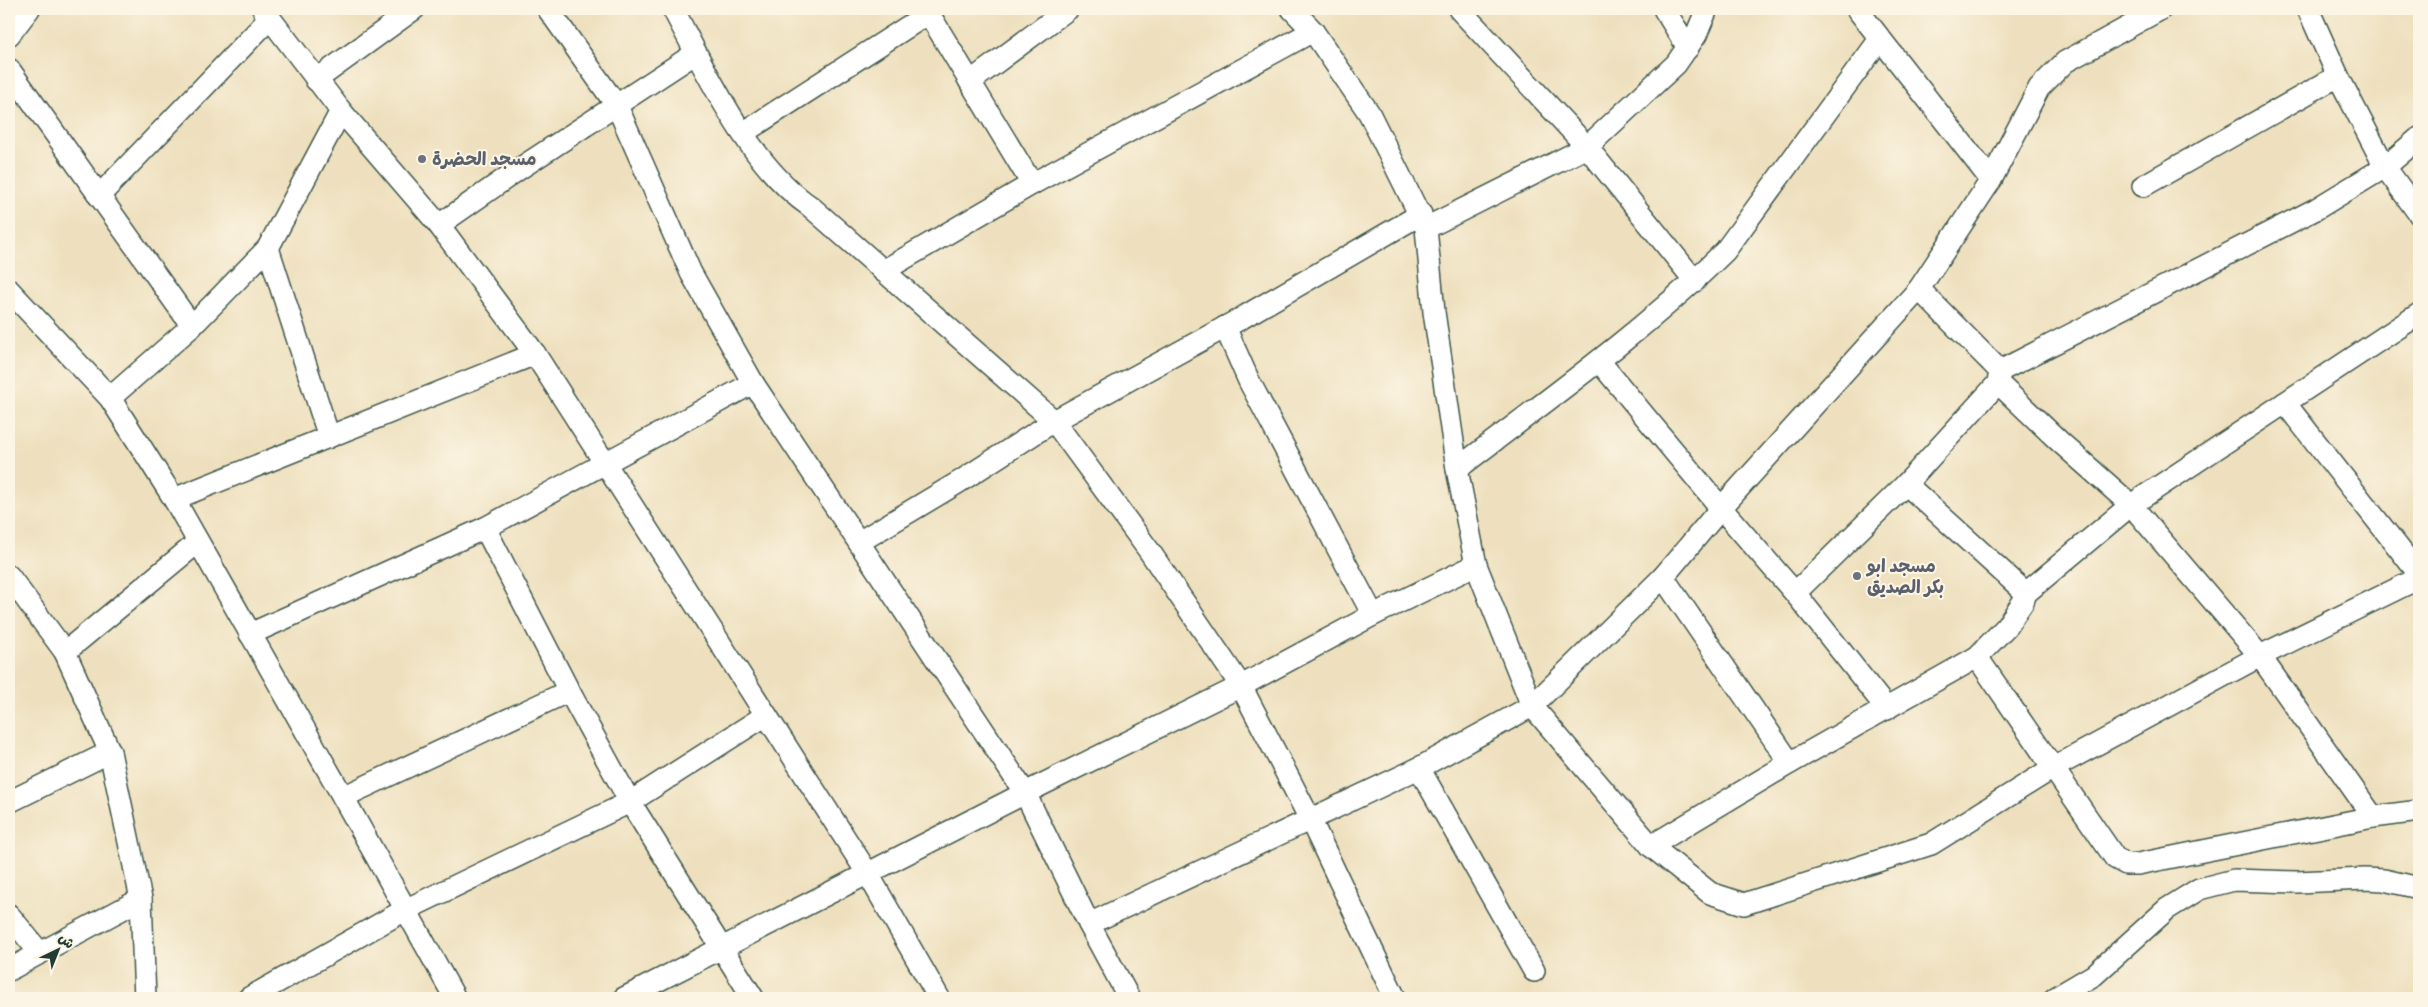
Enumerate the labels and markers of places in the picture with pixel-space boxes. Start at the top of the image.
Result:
place label: مسجد الحضرة [432,148,536,171]
marker: مسجد الحضرة [416,153,428,165]
place label: مسجد ابو بكر الصديق [1865,555,1944,599]
marker: مسجد ابو بكر الصديق [1851,570,1863,582]

